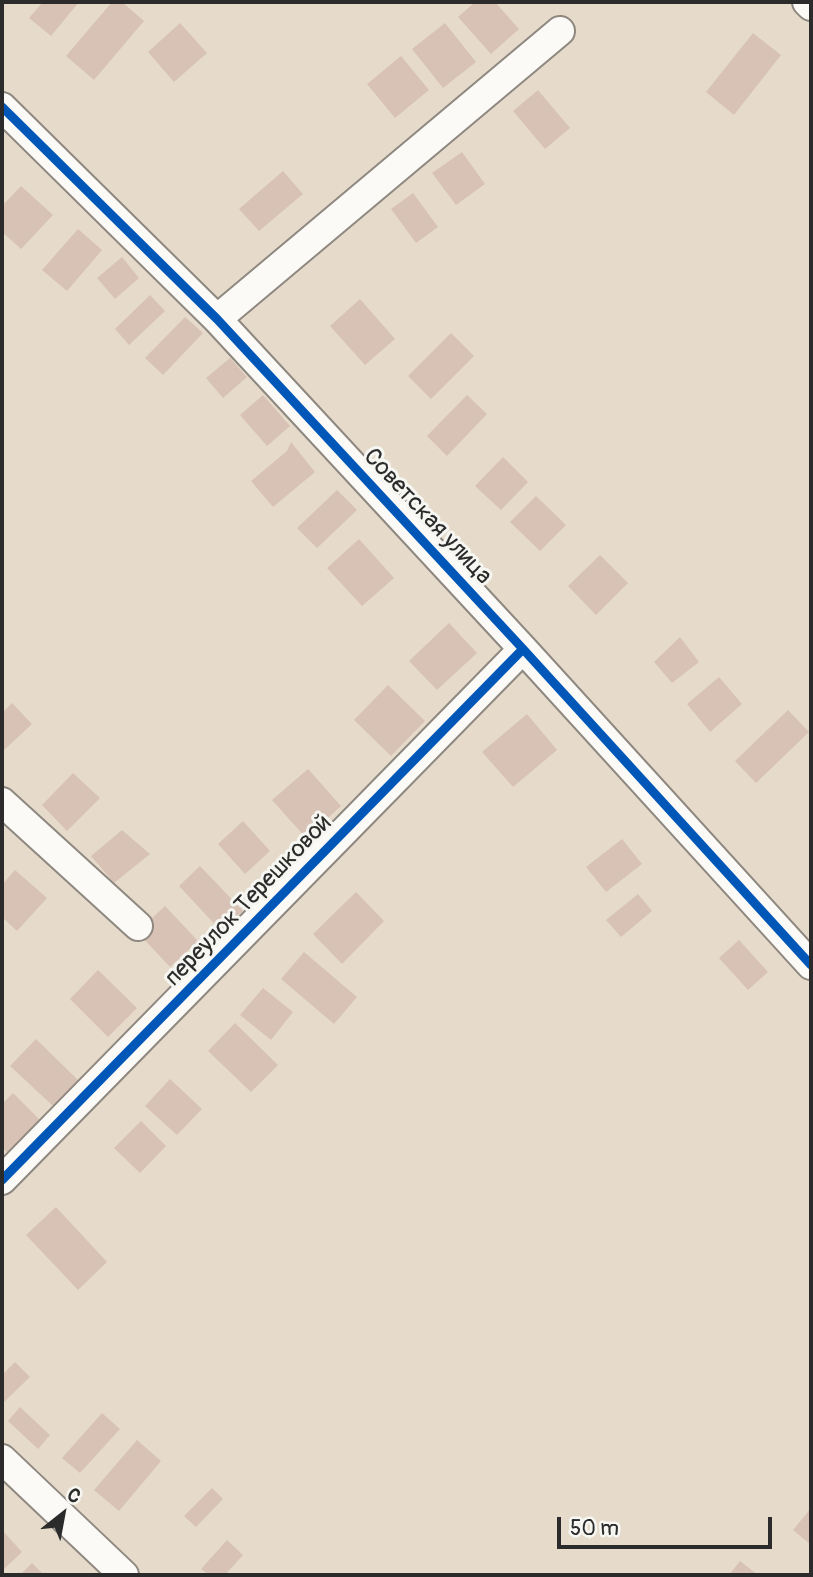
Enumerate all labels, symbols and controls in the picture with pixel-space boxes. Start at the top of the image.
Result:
street label: Советская улица [357,443,497,591]
street label: переулок Терешковой [160,809,338,993]
north arrow [28,1479,98,1549]
text: С [63,1483,85,1509]
scale bar [561,1504,776,1548]
text: 50 m [570,1515,619,1542]

